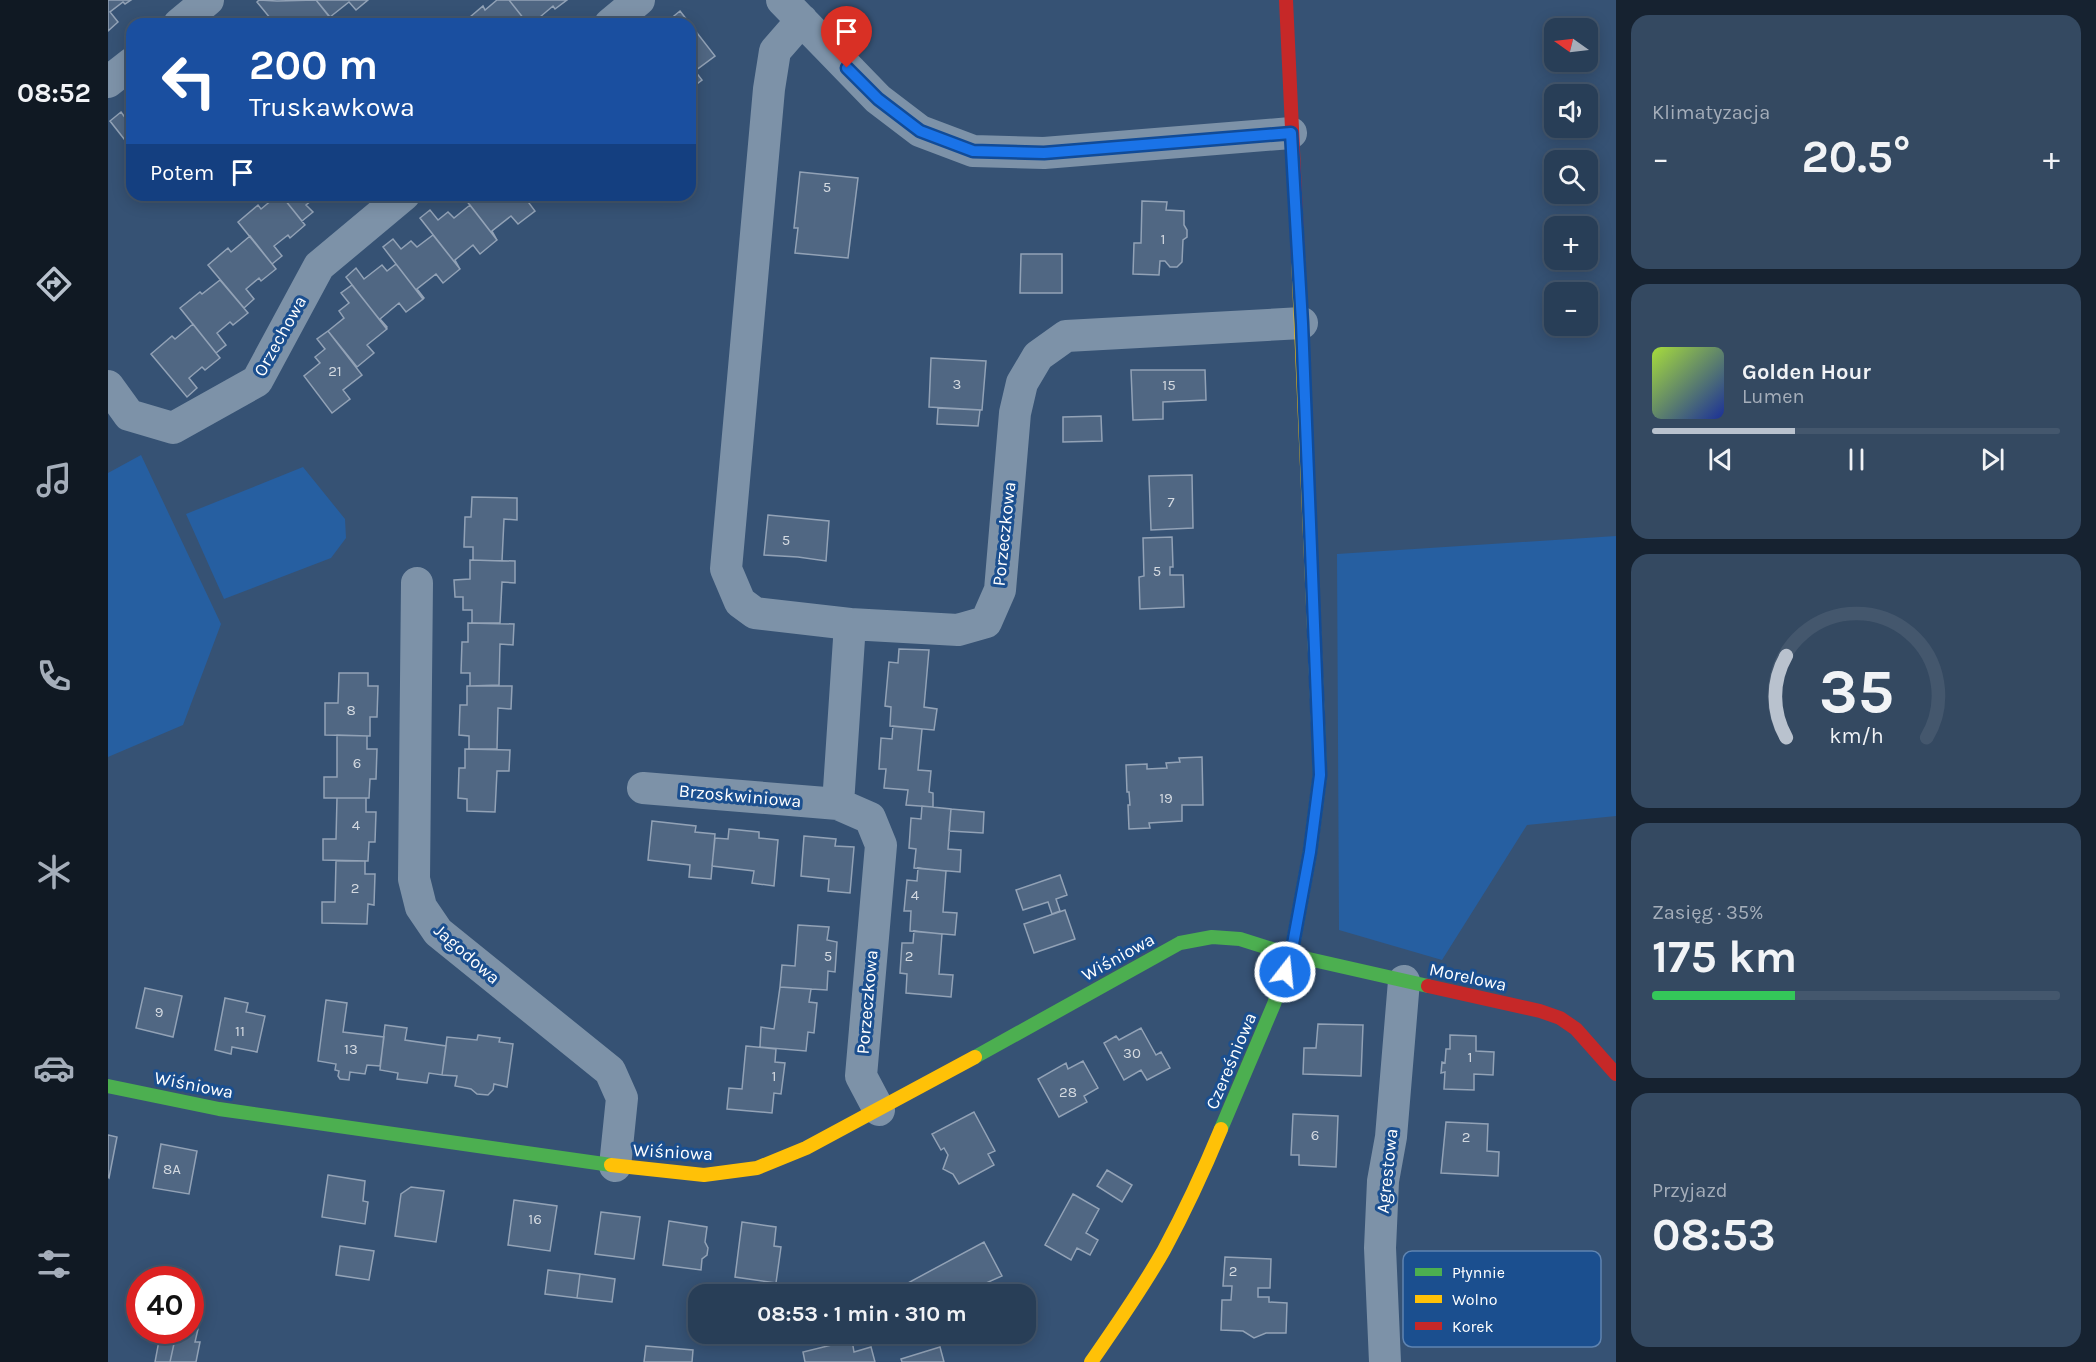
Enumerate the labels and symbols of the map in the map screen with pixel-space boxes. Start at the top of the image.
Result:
pin [821,6,872,68]
north arrow [1544,18,1598,72]
house number: 5 [823,178,831,196]
house number: 1 [1161,230,1165,248]
street label: Orzechowa [249,292,311,380]
house number: 21 [328,362,342,380]
house number: 3 [953,375,961,393]
house number: 15 [1162,376,1176,394]
street label: Porzeczkowa [988,481,1020,587]
house number: 7 [1167,493,1175,511]
house number: 5 [782,531,790,549]
house number: 5 [1153,562,1161,580]
house number: 8 [346,701,356,719]
house number: 6 [353,754,361,772]
street label: Brzoskwiniowa [678,780,802,812]
house number: 19 [1159,789,1173,807]
house number: 4 [352,816,361,834]
house number: 2 [351,879,359,897]
house number: 4 [911,886,920,904]
street label: Jagodowa [429,919,505,989]
street label: Wiśniowa [1078,928,1158,986]
position arrow [1253,940,1317,1004]
house number: 5 [824,947,832,965]
house number: 2 [905,947,913,965]
street label: Porzeczkowa [851,949,883,1055]
street label: Morelowa [1427,958,1509,996]
house number: 9 [155,1003,163,1021]
street label: Czereśniowa [1201,1009,1261,1113]
house number: 11 [235,1022,245,1040]
house number: 13 [344,1040,358,1058]
house number: 30 [1123,1044,1141,1062]
house number: 1 [1468,1048,1472,1066]
street label: Wiśniowa [153,1067,235,1103]
house number: 1 [772,1067,776,1085]
house number: 28 [1059,1083,1077,1101]
house number: 6 [1311,1126,1319,1144]
street label: Agrestowa [1372,1127,1402,1215]
house number: 2 [1462,1128,1470,1146]
street label: Wiśniowa [633,1139,713,1165]
house number: 8A [163,1160,181,1178]
house number: 16 [528,1210,542,1228]
legend [1403,1251,1601,1347]
house number: 2 [1229,1262,1237,1280]
text: Płynnie [1452,1263,1505,1282]
speed limit sign: 40 [126,1266,204,1344]
text: Wolno [1452,1290,1497,1309]
text: Korek [1452,1317,1493,1336]

